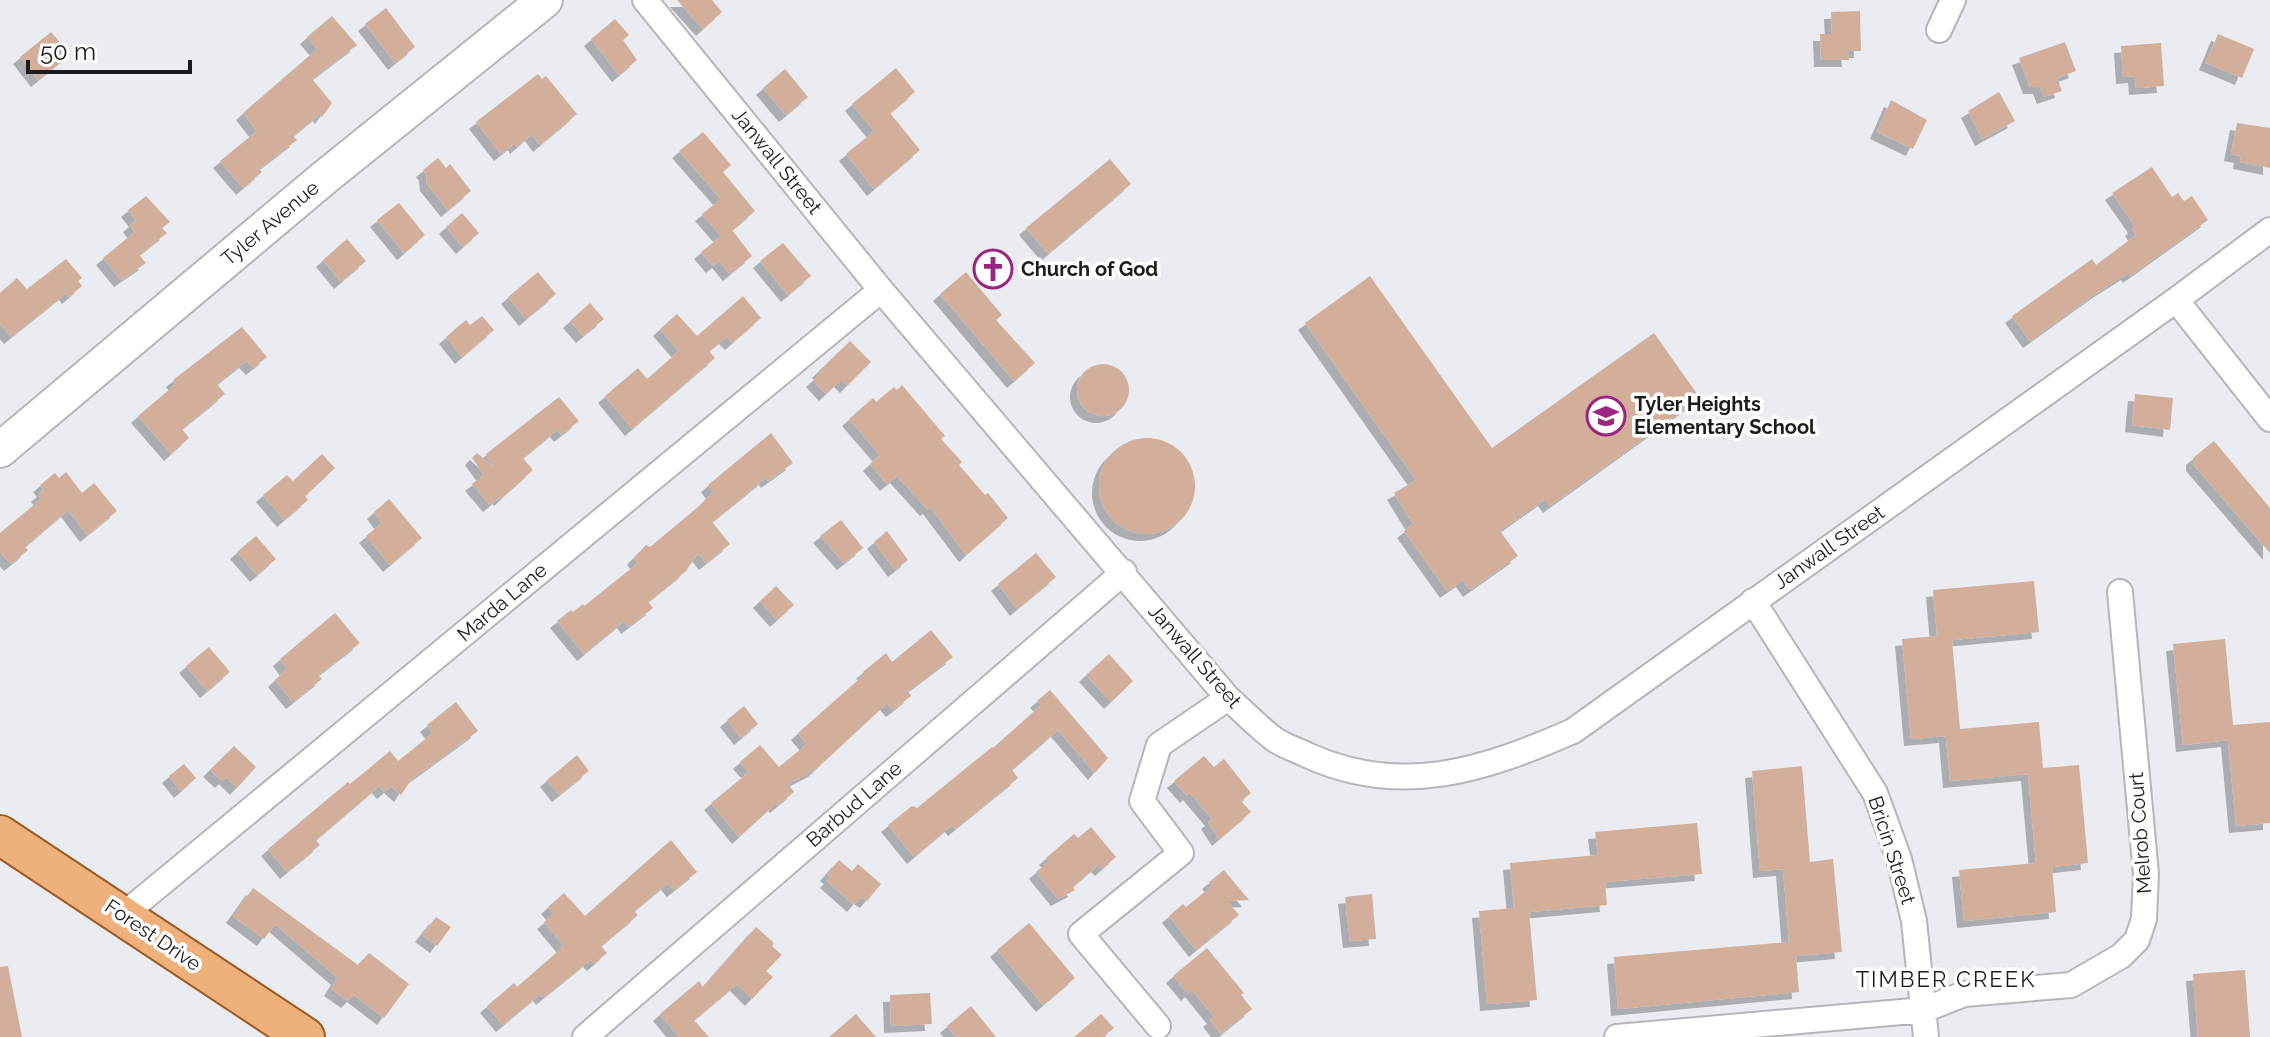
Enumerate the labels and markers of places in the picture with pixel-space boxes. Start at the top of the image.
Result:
church icon: Church of God [972,248,1014,290]
place label: Church of God [1021,257,1158,281]
place label: Tyler Heights Elementary School [1634,392,1816,439]
school or university icon: Tyler Heights Elementary School [1585,395,1627,437]

